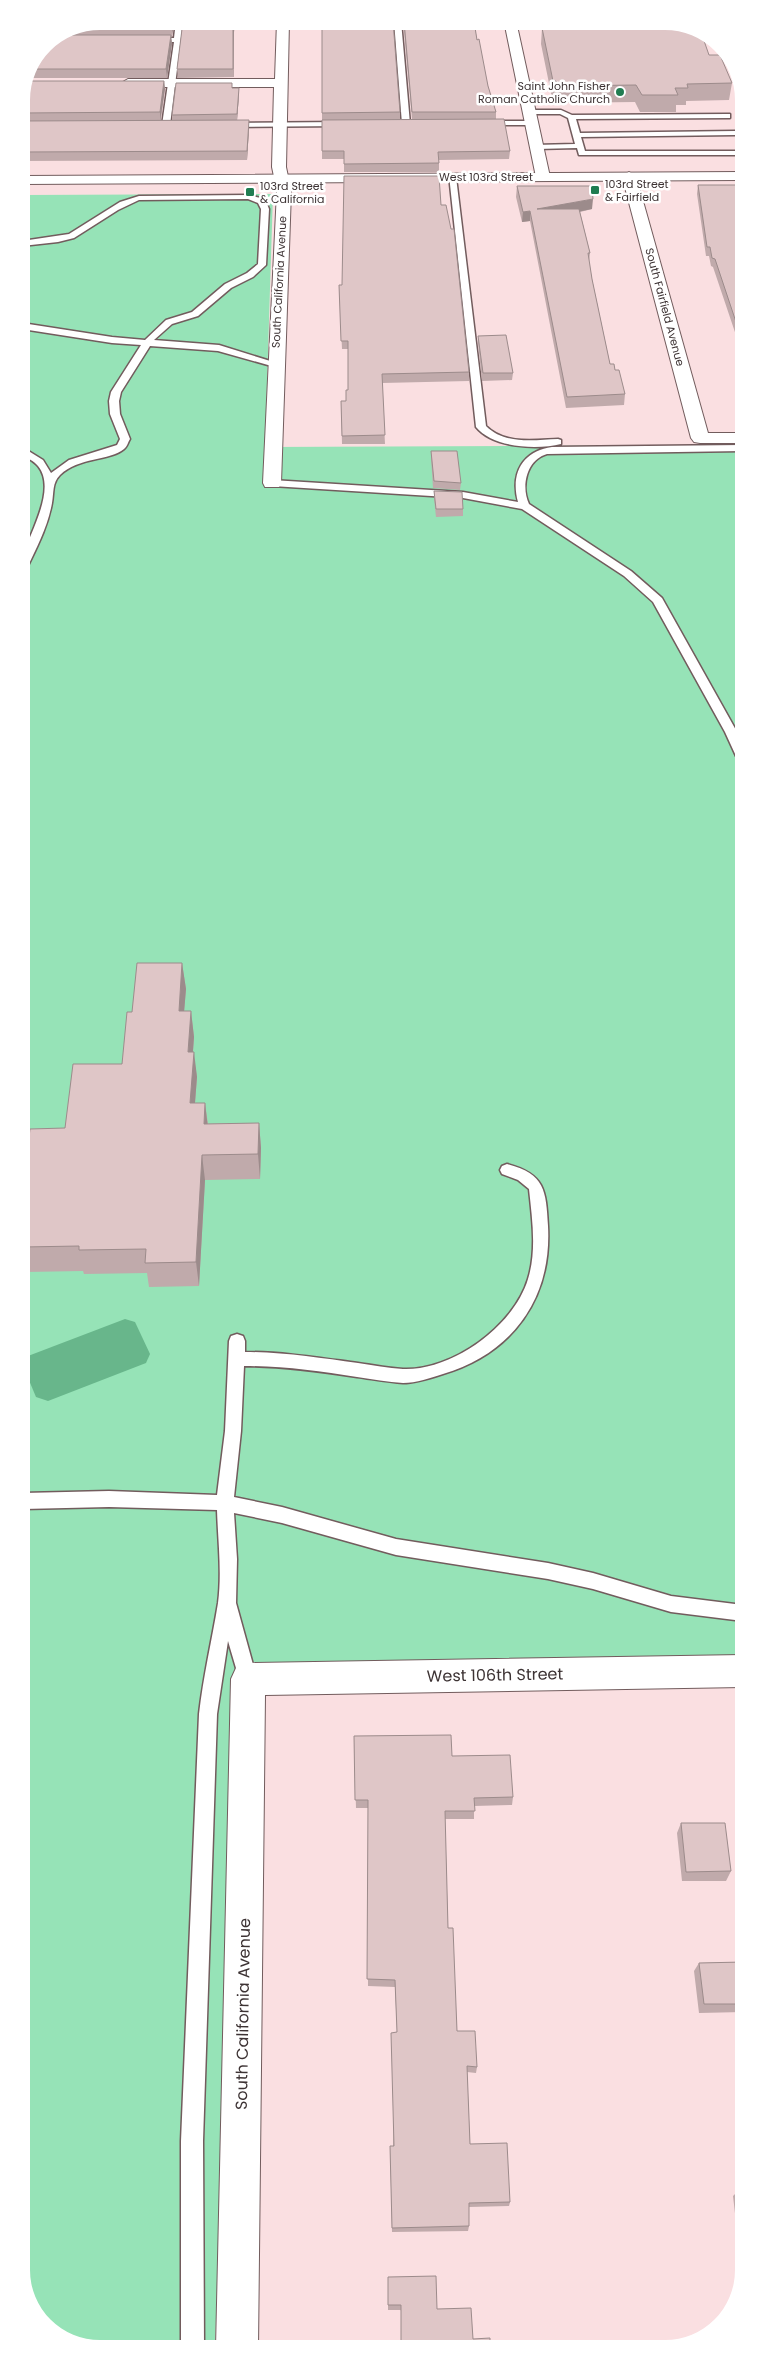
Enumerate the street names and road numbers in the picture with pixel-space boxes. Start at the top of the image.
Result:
street label: West 103rd Street [439,169,533,185]
street label: South California Avenue [268,215,290,348]
street label: South Fairfield Avenue [642,246,689,368]
street label: West 106th Street [427,1662,564,1688]
street label: South California Avenue [230,1918,256,2110]

